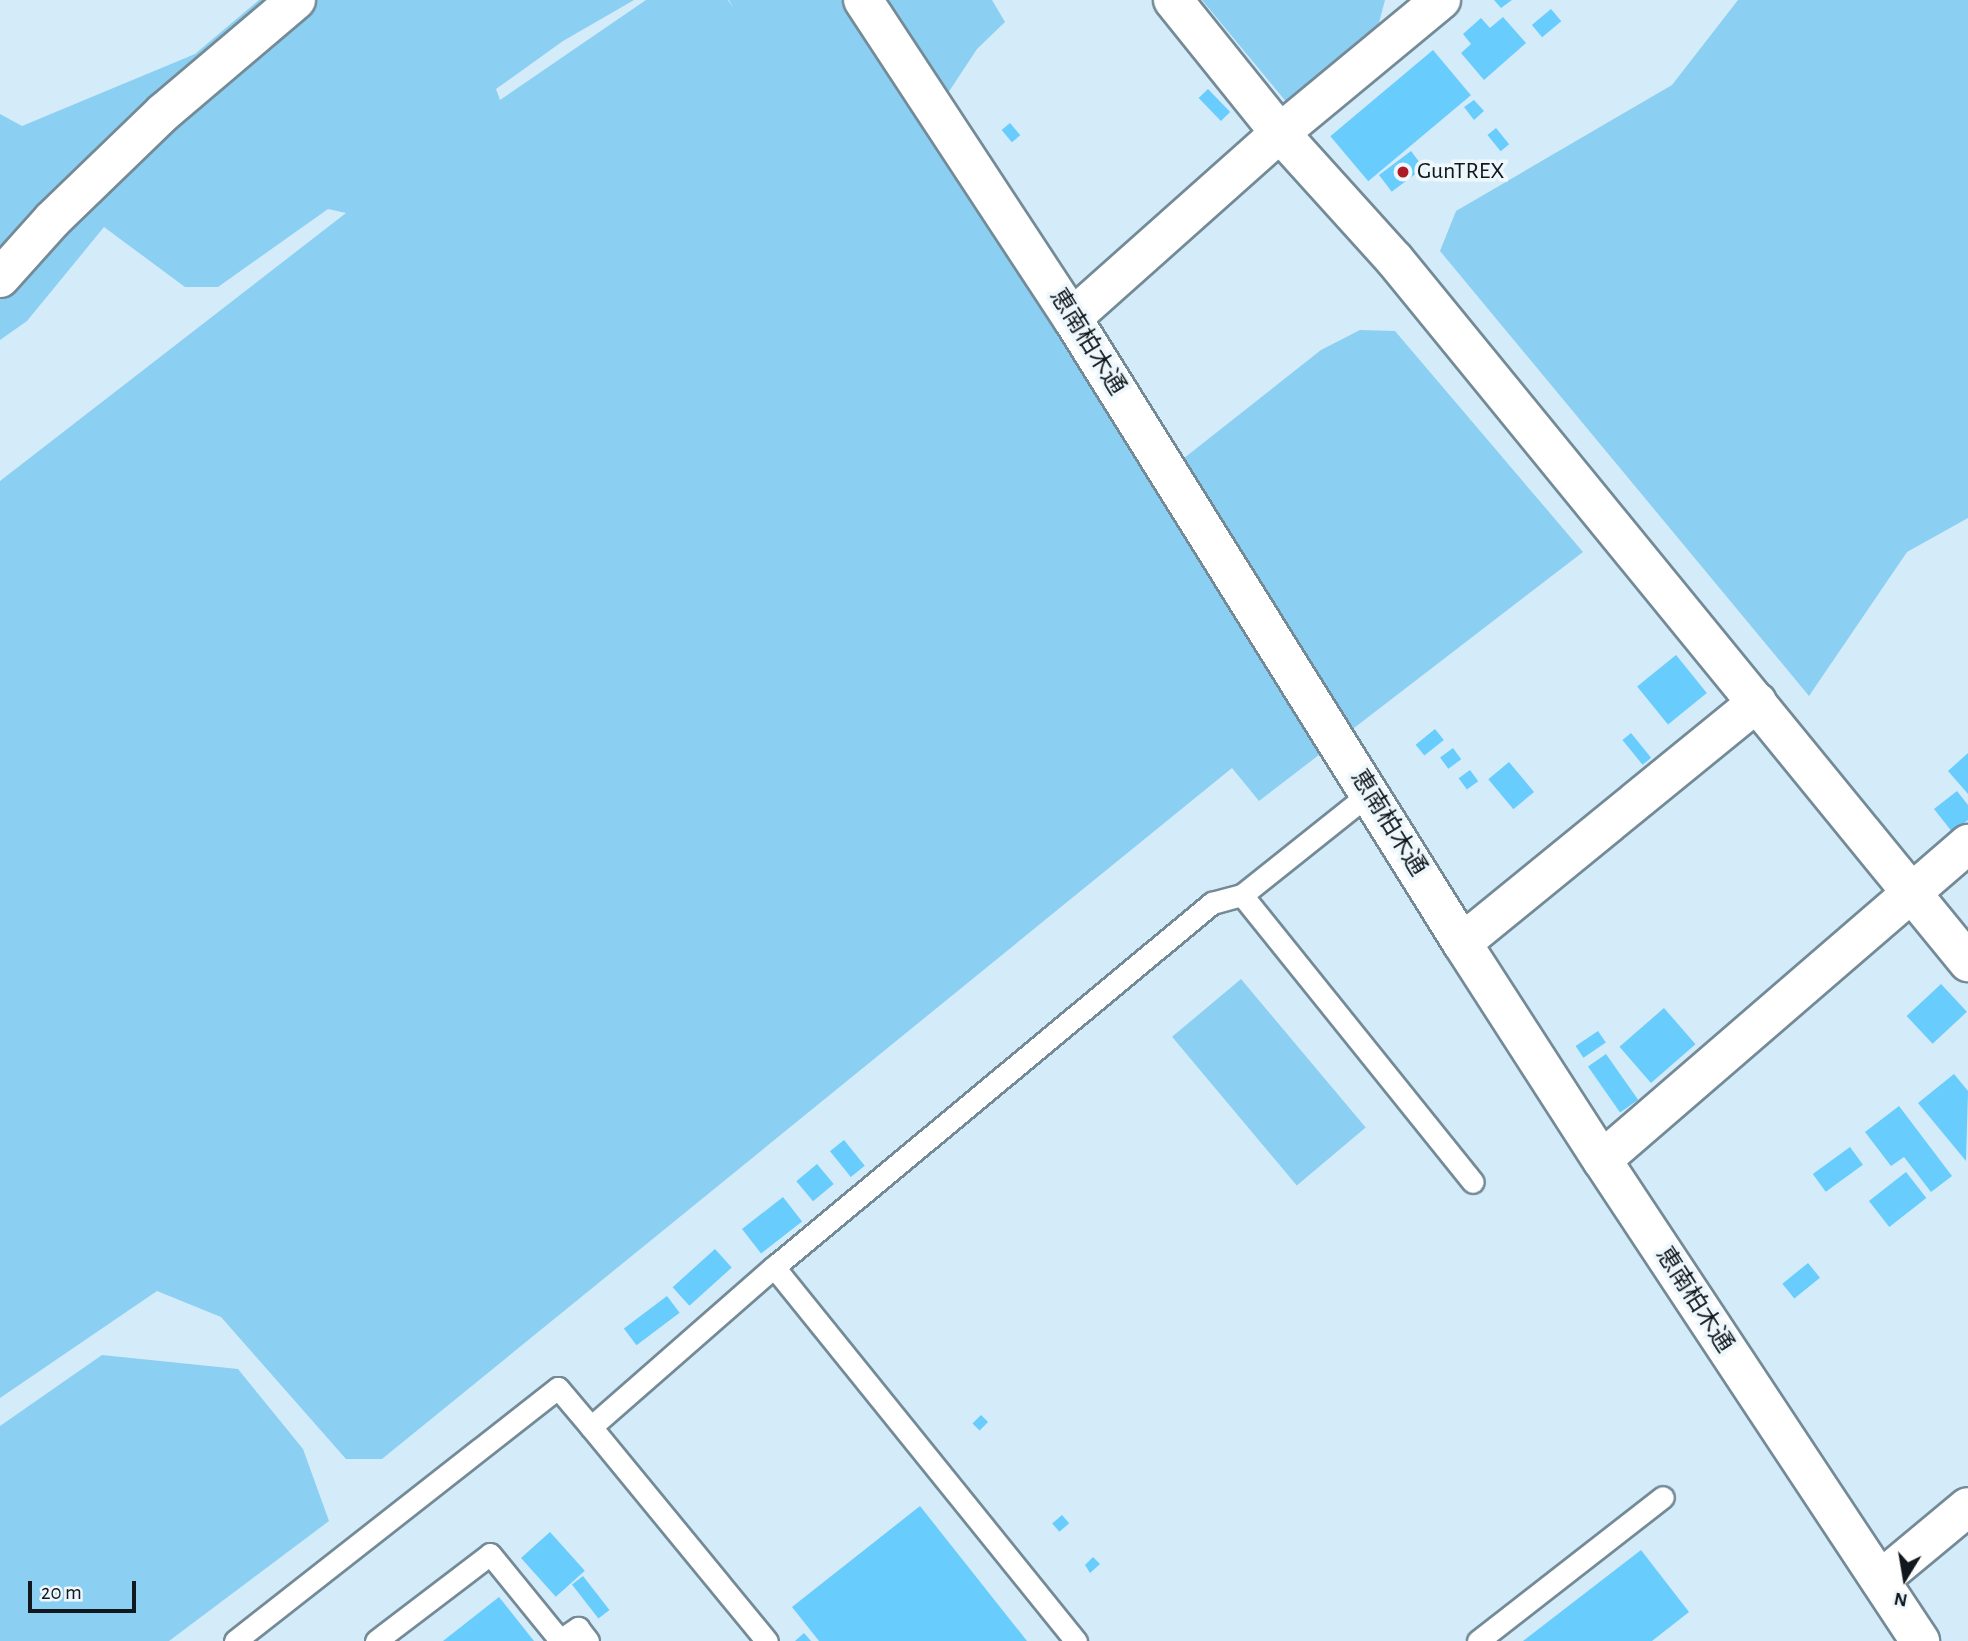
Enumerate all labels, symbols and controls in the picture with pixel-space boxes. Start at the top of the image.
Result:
place label: GunTREX [1417,158,1505,186]
marker: GunTREX [1395,164,1411,180]
street label: 恵南柏木通 [1043,283,1131,401]
street label: 恵南柏木通 [1344,764,1432,882]
street label: 恵南柏木通 [1649,1242,1739,1358]
north arrow [1870,1543,1940,1613]
scale bar [32,1568,140,1612]
text: 20 m [41,1582,82,1603]
text: N [1893,1589,1909,1610]

